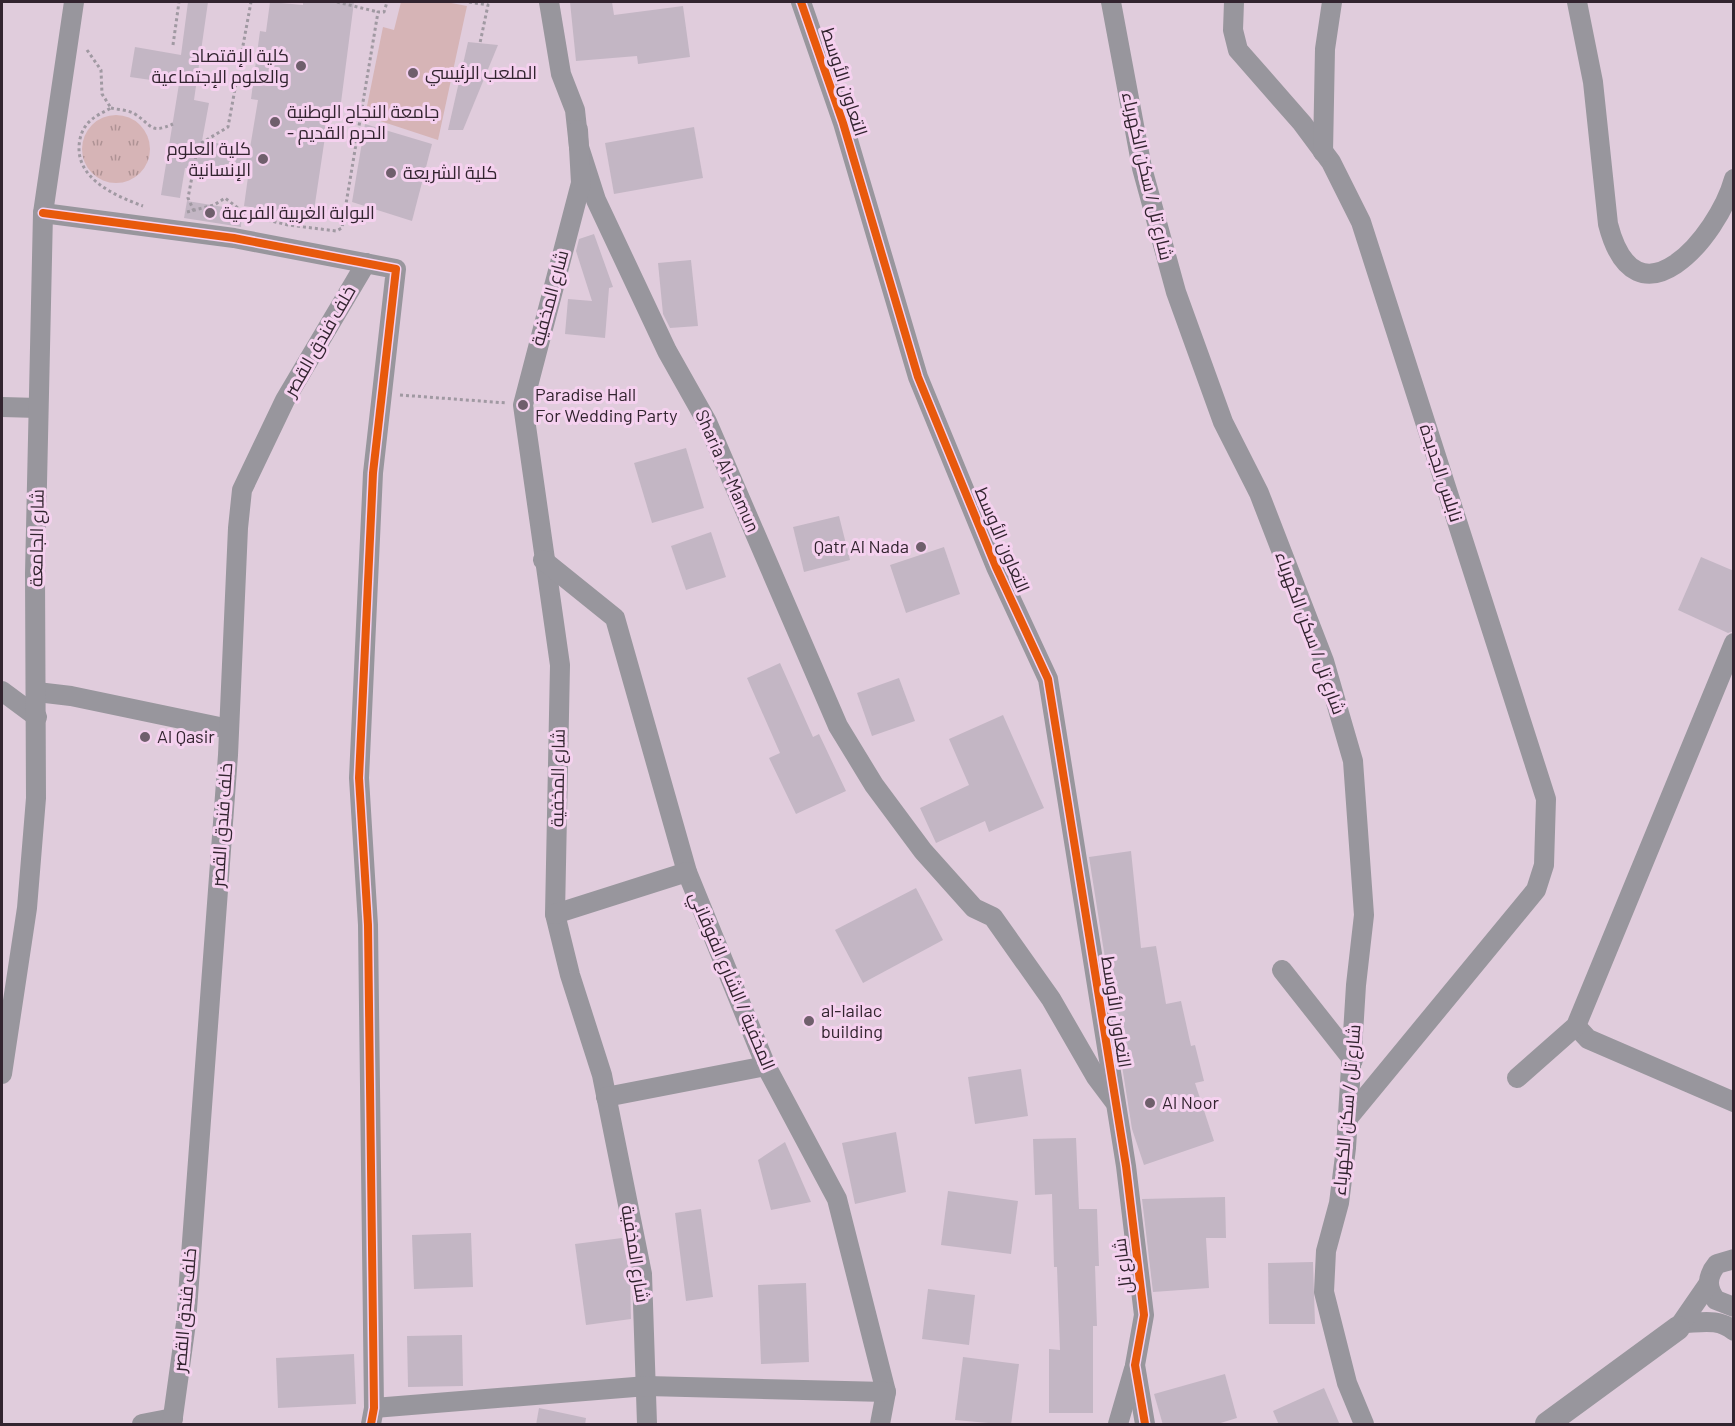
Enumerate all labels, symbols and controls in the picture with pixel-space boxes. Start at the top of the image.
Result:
street label: التعاون الأوسط [816,25,873,139]
place label: كلية الإقتصاد والعلوم الإجتماعية [152,44,289,89]
marker: كلية الإقتصاد والعلوم الإجتماعية [294,59,308,73]
place label: الملعب الرئيسي [425,61,537,86]
marker: الملعب الرئيسي [406,66,420,80]
street label: شارع تل / سكن الكهرباء [1116,90,1178,262]
place label: جامعة النجاح الوطنية - الحرم القديم [287,100,439,145]
marker: جامعة النجاح الوطنية - الحرم القديم [268,115,282,129]
place label: كلية العلوم الإنسانية [166,137,251,181]
marker: كلية العلوم الإنسانية [256,152,270,166]
place label: كلية الشريعة [403,161,498,184]
marker: كلية الشريعة [384,166,398,180]
place label: البوابة الغربية الفرعية [222,201,375,224]
marker: البوابة الغربية الفرعية [203,206,217,220]
street label: شارع المخفية [526,247,574,349]
street label: خلف فندق القصر [278,281,362,402]
place label: Paradise Hall For Wedding Party [535,383,678,426]
marker: Paradise Hall For Wedding Party [516,398,530,412]
street label: Sharia Al-Mamun [691,406,765,535]
street label: نابلس الجديدة [1415,421,1468,525]
street label: التعاون الأوسط [970,483,1035,596]
street label: شارع الجامعة [24,489,50,587]
place label: Qatr Al Nada [814,535,909,557]
marker: Qatr Al Nada [914,540,928,554]
street label: شارع تل / سكن الكهرباء [1269,548,1351,718]
place label: Al Qasir [157,725,215,747]
street label: شارع المخفية [545,729,571,827]
marker: Al Qasir [138,730,152,744]
street label: خلف فندق القصر [206,762,238,889]
street label: المخفية / الشارع الفوقاني [682,888,781,1075]
street label: التعاون الأوسط [1096,954,1137,1069]
place label: al-lailac building [821,999,883,1042]
marker: al-lailac building [802,1014,816,1028]
street label: شارع تل / سكن الكهرباء [1328,1023,1366,1197]
place label: Al Noor [1162,1091,1219,1113]
marker: Al Noor [1143,1096,1157,1110]
street label: شارع المخفية [615,1203,655,1305]
street label: شارع تل [1108,1237,1138,1295]
street label: خلف فندق القصر [168,1247,202,1374]

